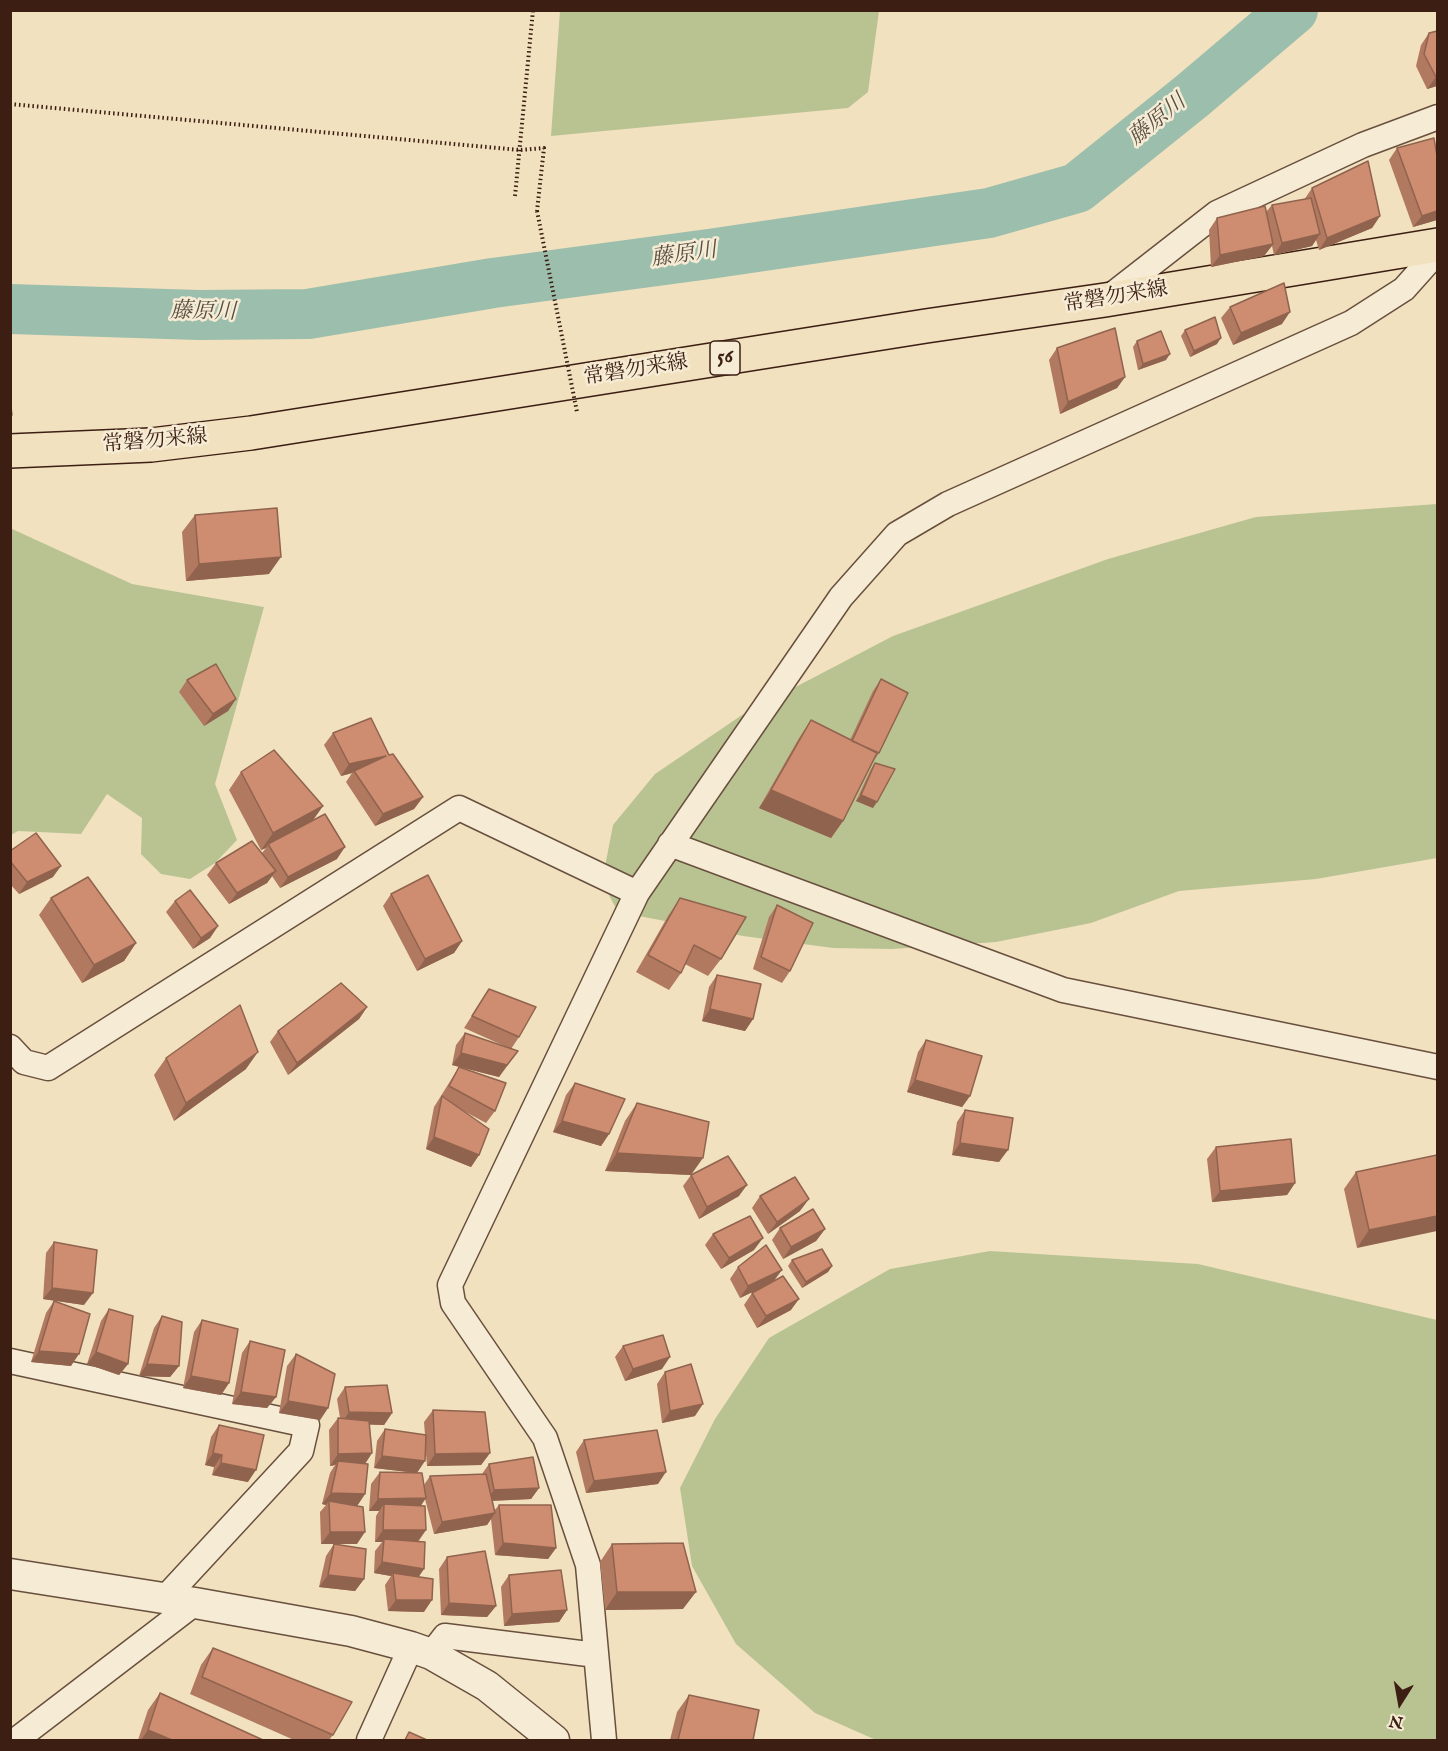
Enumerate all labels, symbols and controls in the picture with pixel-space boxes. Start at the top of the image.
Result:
water label: 藤原川 [1124,90,1192,152]
water label: 藤原川 [649,238,719,274]
street label: 常磐勿来線 [1062,277,1170,319]
water label: 藤原川 [170,299,236,327]
road number: 56 [710,341,740,375]
street label: 常磐勿来線 [582,350,690,392]
street label: 常磐勿来線 [102,425,208,459]
north arrow [1370,1673,1430,1733]
text: N [1388,1710,1405,1732]

